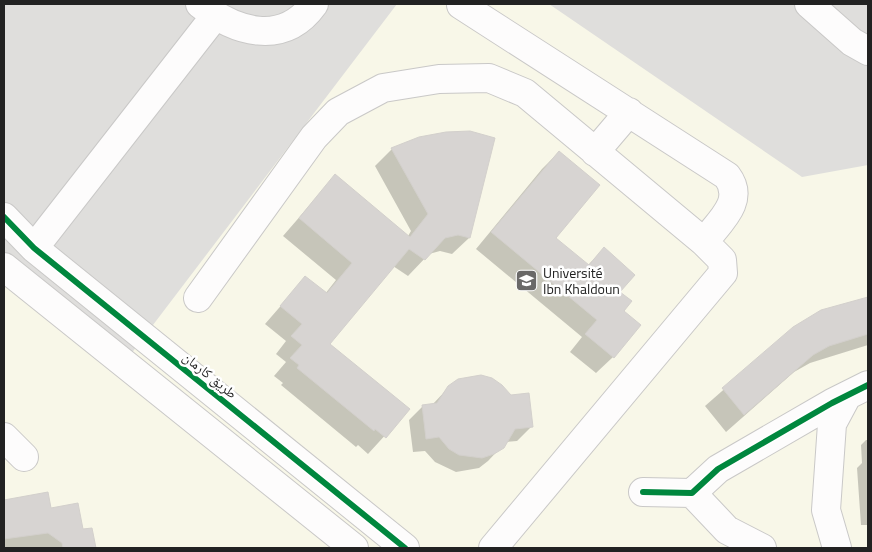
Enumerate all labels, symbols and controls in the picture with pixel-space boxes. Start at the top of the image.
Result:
place label: Université Ibn Khaldoun [543,262,620,299]
school or university icon: Université Ibn Khaldoun [515,269,539,293]
street label: طريق كارمان [179,346,242,403]

